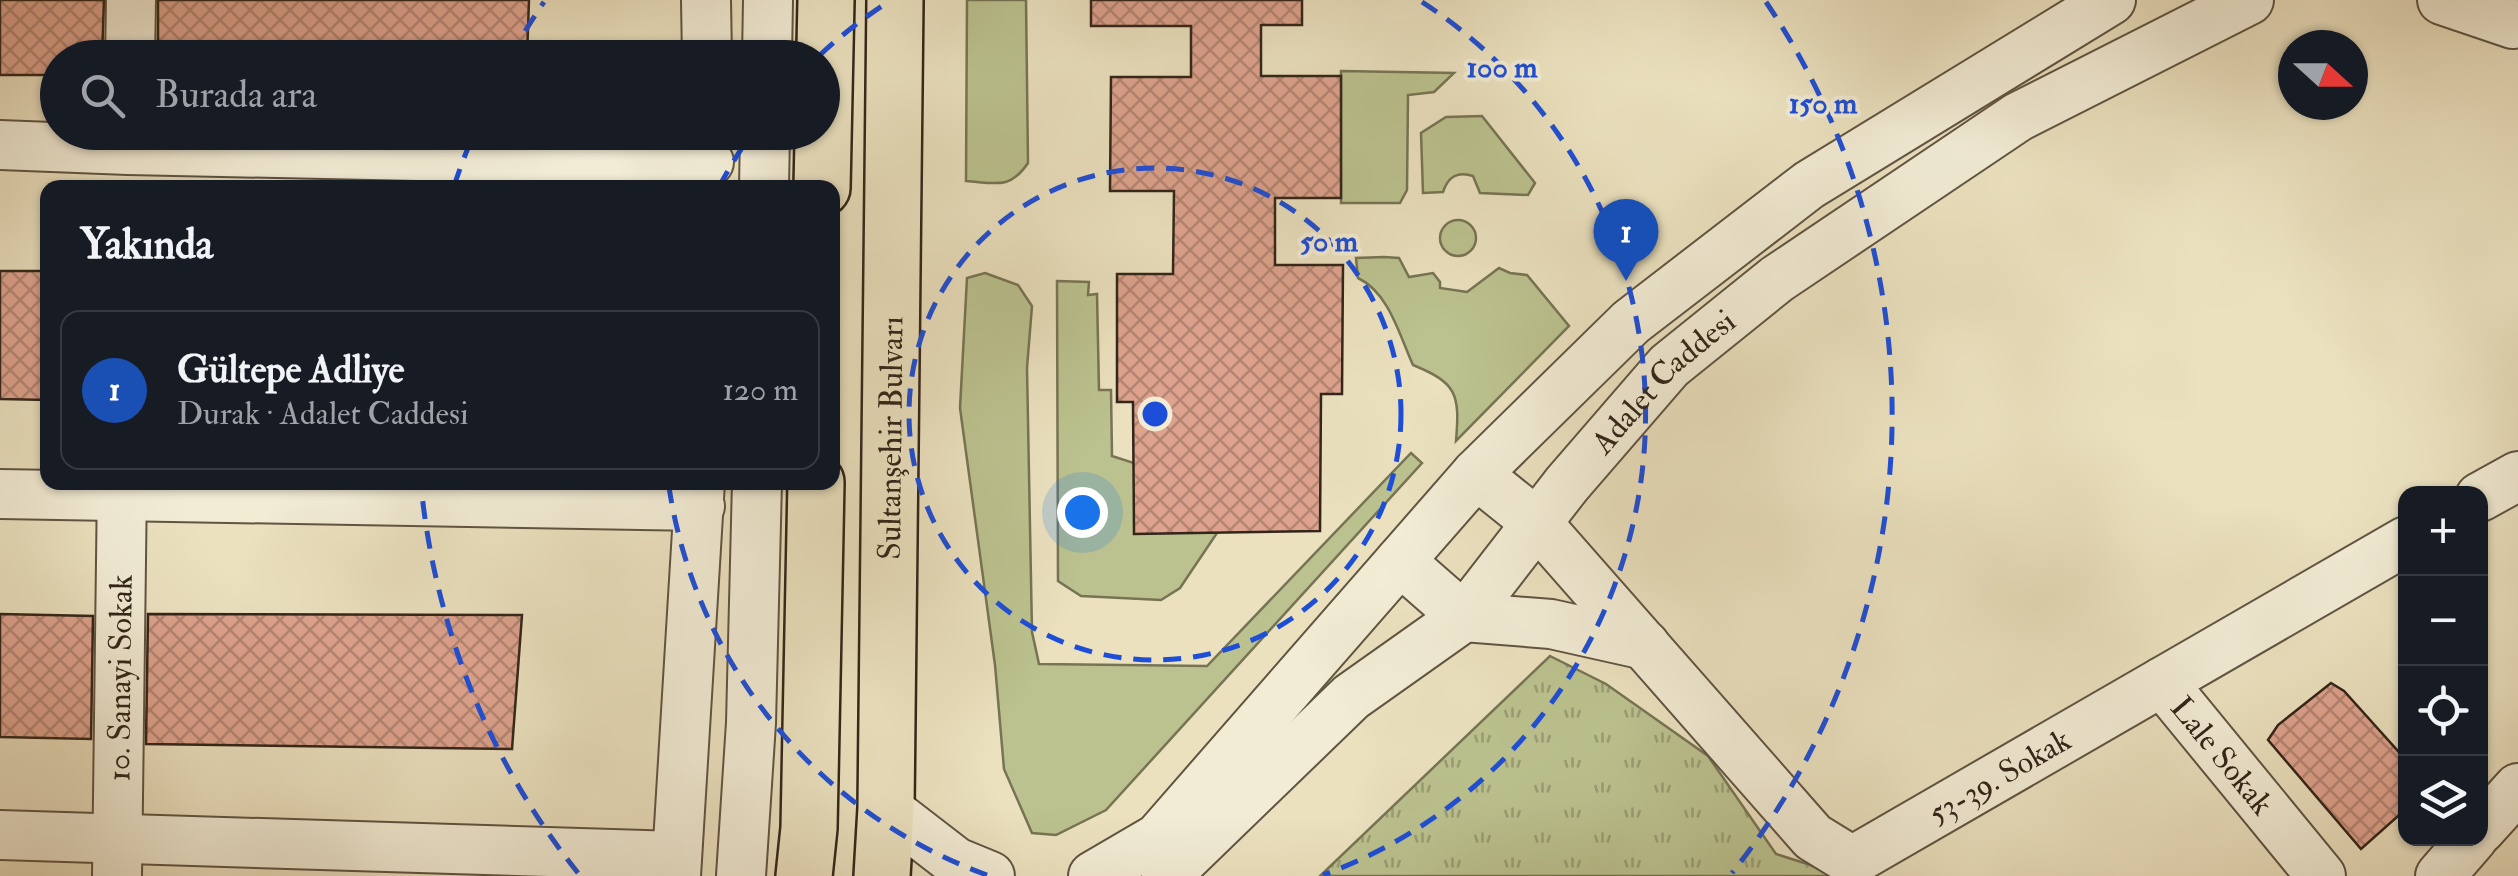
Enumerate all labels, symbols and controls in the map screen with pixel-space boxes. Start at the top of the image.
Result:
north arrow [2278,30,2368,120]
search box [40,40,840,150]
text: 100 m [1467,49,1538,86]
icon: search [75,68,130,123]
text: Burada ara [155,71,317,119]
text: 150 m [1789,85,1858,122]
pin: 1 [1594,198,1658,281]
text: Yakında [80,219,213,271]
text: 50 m [1300,223,1359,260]
street label: Adalet Caddesi [1582,301,1744,463]
street label: Sultanşehir Bulvarı [870,316,912,560]
text: Gültepe Adliye [177,346,404,394]
text: 1 [109,370,120,410]
text: 120 m [722,370,798,410]
text: Durak · Adalet Caddesi [177,394,468,434]
centre of rings [1137,396,1173,432]
map controls [2398,486,2488,846]
button: + [2398,486,2488,576]
your location [1057,487,1108,538]
street label: 10. Sanayi Sokak [99,574,142,782]
button: − [2398,576,2488,666]
button: locate [2398,666,2488,756]
street label: Lale Sokak [2161,689,2282,823]
street label: 53-39. Sokak [1921,720,2078,834]
button: layers [2398,756,2488,846]

